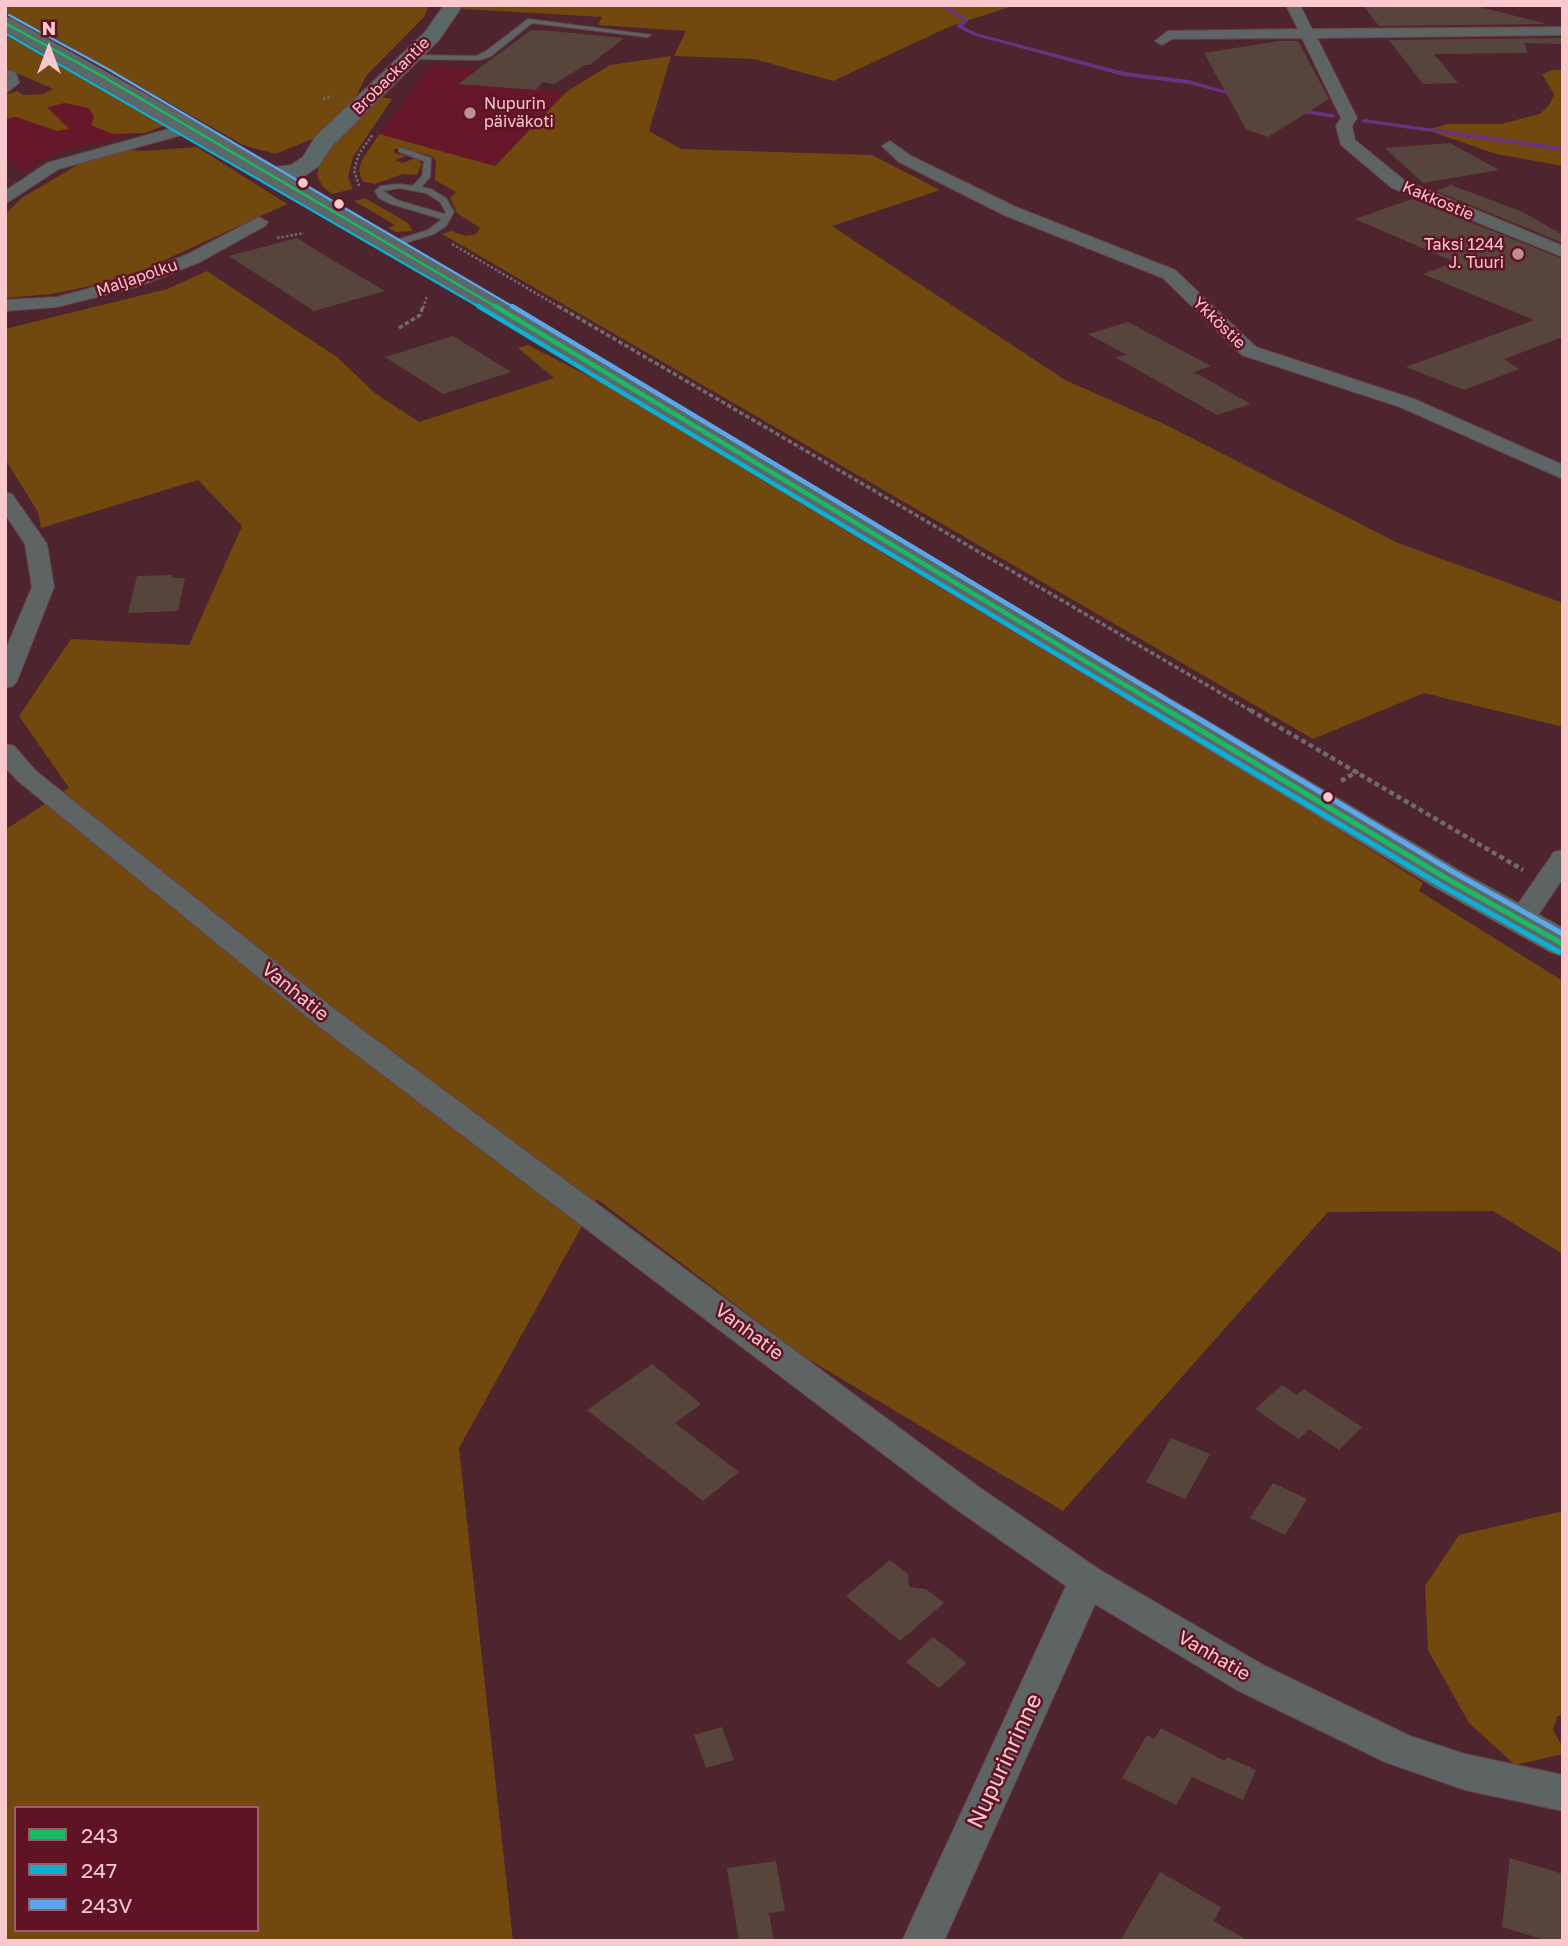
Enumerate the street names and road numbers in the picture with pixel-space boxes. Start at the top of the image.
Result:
street label: Brobackantie [348,33,434,119]
street label: Kakkostie [1399,177,1477,225]
street label: Maljapolku [94,255,180,301]
street label: Ykköstie [1189,293,1249,353]
street label: Vanhatie [257,958,333,1026]
street label: Vanhatie [710,1299,788,1365]
street label: Vanhatie [1174,1626,1254,1686]
street label: Nupurinrinne [962,1689,1048,1833]

